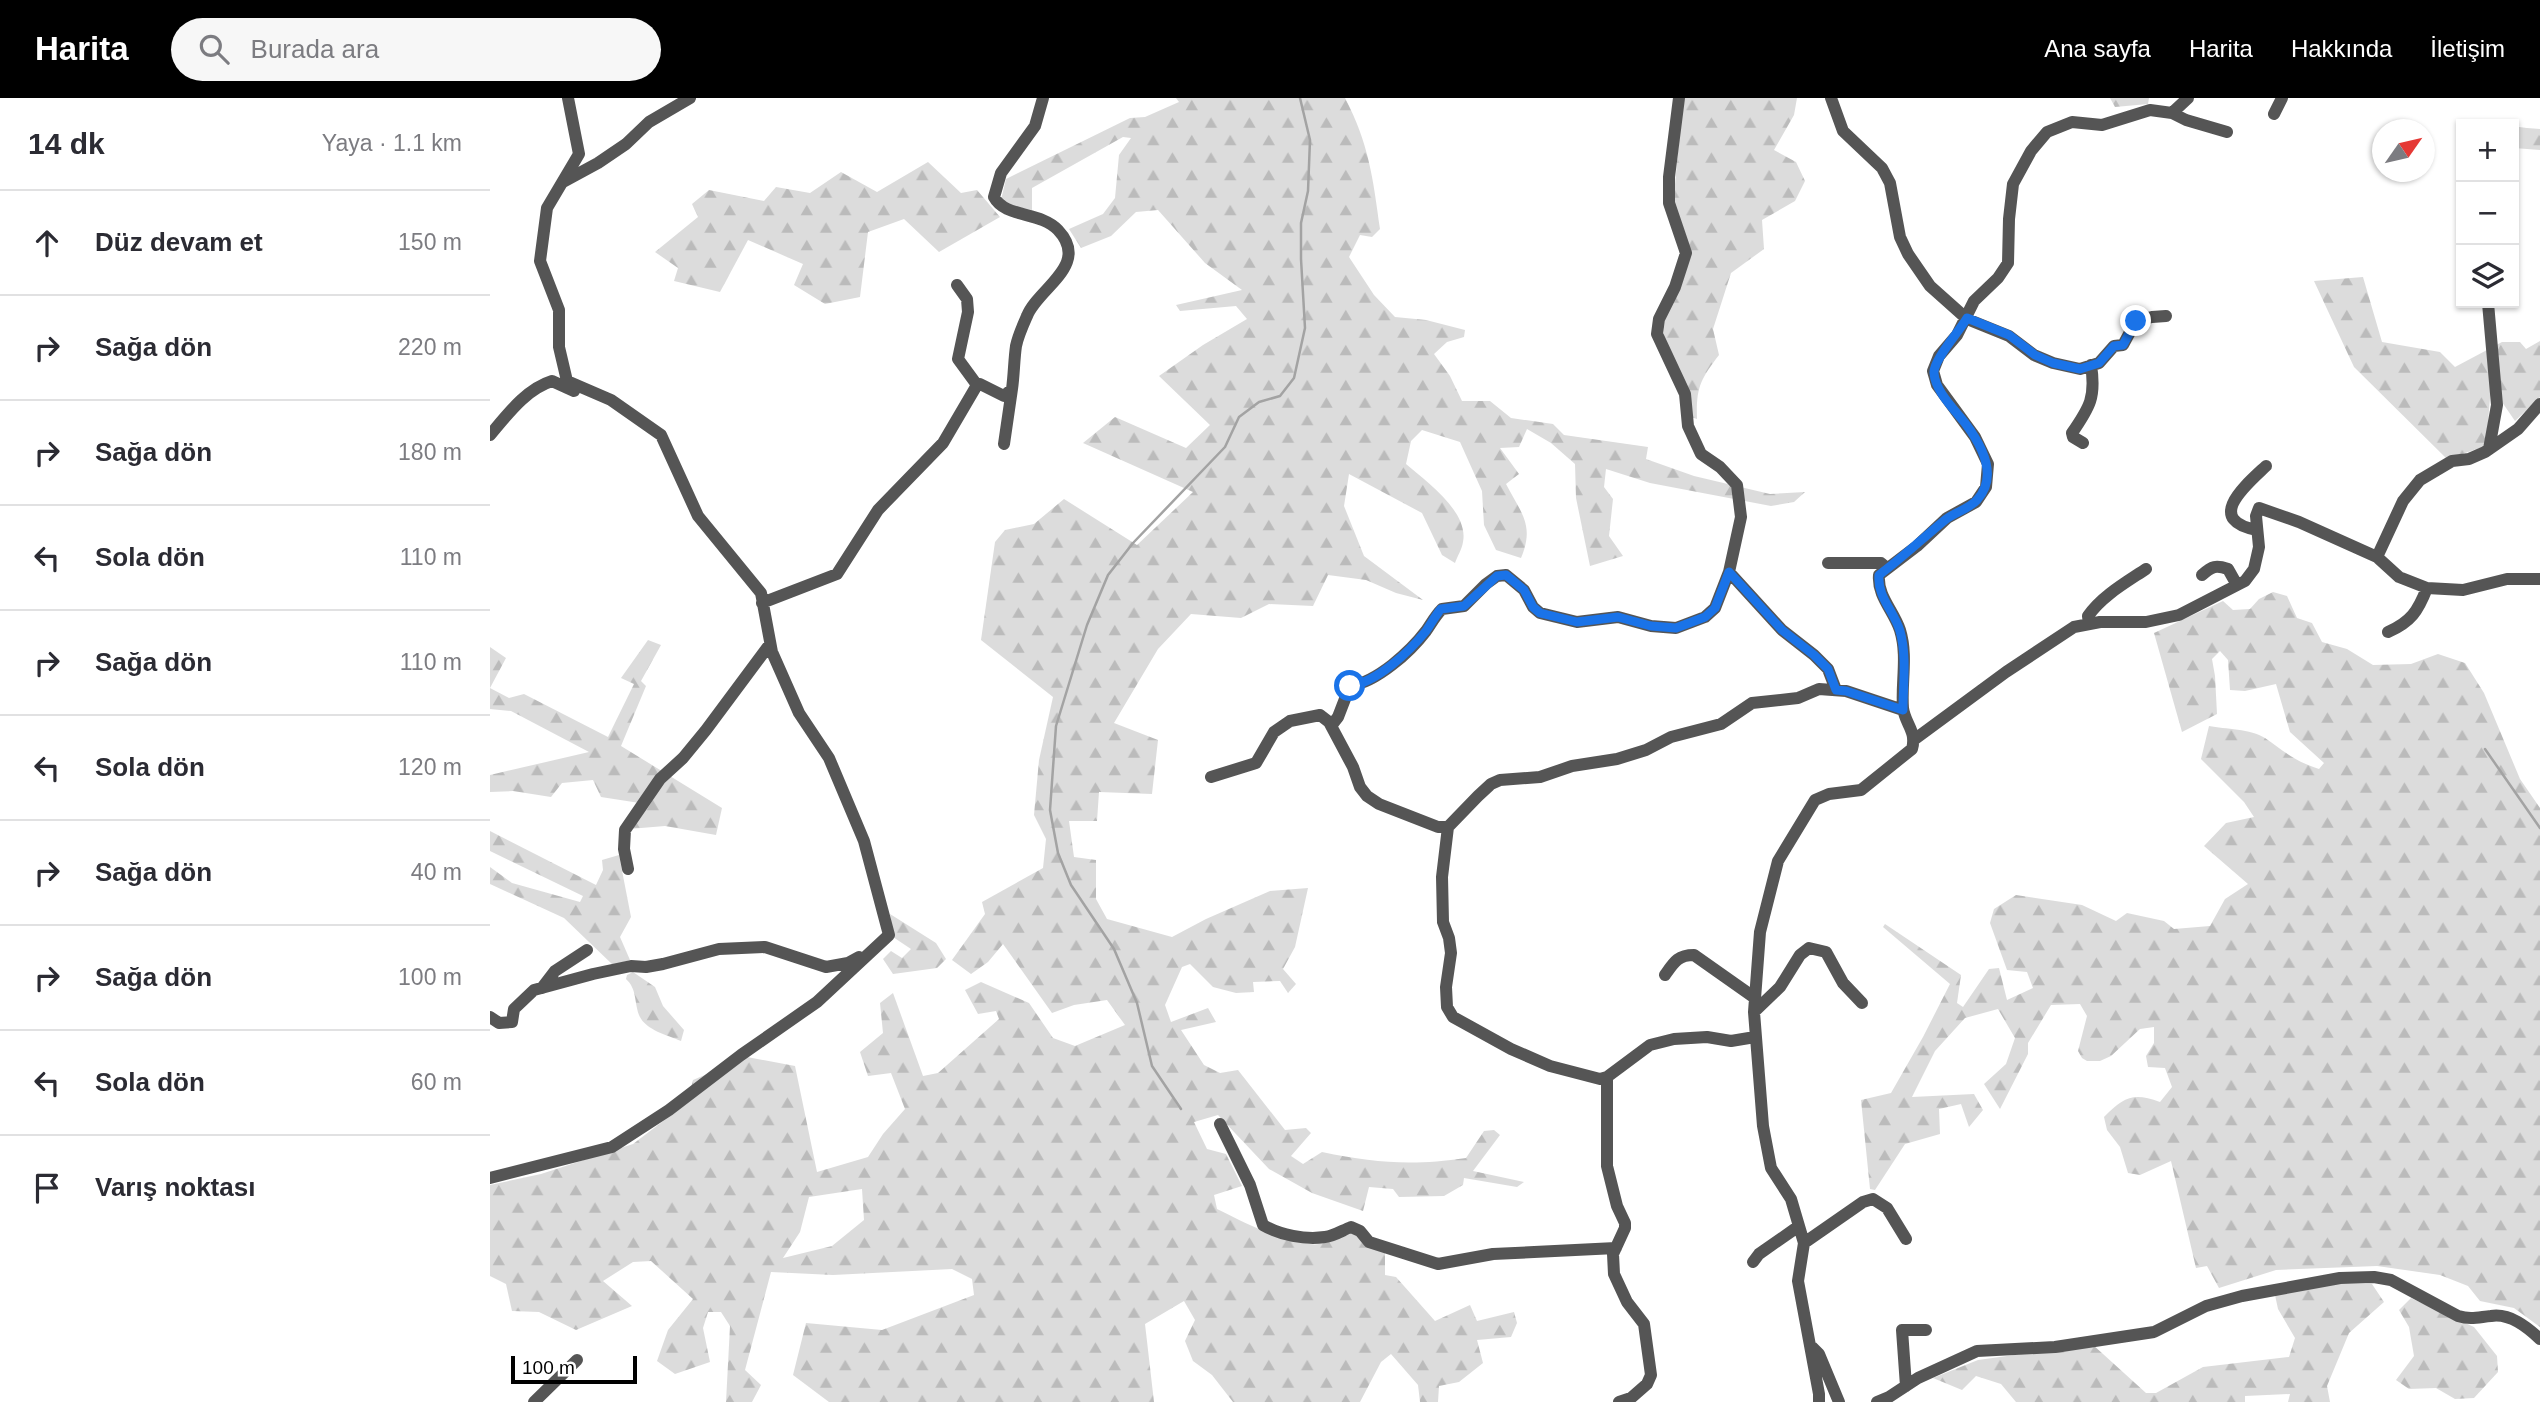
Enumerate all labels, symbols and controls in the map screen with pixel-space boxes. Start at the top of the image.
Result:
search box [171,18,661,81]
text: Harita [35,30,129,67]
icon: search [195,30,233,68]
text: Burada ara [251,34,379,64]
text: Ana sayfa [2044,35,2151,62]
text: Harita [2189,35,2253,62]
text: Hakkında [2291,35,2392,62]
text: İletişim [2430,35,2505,62]
north arrow [2372,119,2435,182]
map controls [2456,119,2519,308]
button: + [2456,119,2519,182]
text: 14 dk [28,127,105,160]
text: Yaya · 1.1 km [322,130,462,156]
button: − [2456,182,2519,245]
icon: ahead [28,224,66,262]
text: Düz devam et [95,227,263,257]
text: 150 m [398,229,462,255]
button: layers [2456,245,2519,308]
route end [2120,305,2151,336]
icon: right [28,329,66,367]
text: Sağa dön [95,332,212,362]
text: 220 m [398,334,462,360]
icon: right [28,434,66,472]
text: Sağa dön [95,437,212,467]
text: 180 m [398,439,462,465]
icon: left [28,539,66,577]
text: Sola dön [95,542,205,572]
text: 110 m [400,544,462,570]
icon: right [28,644,66,682]
text: Sağa dön [95,647,212,677]
text: 110 m [400,649,462,675]
route start [1334,670,1365,701]
icon: left [28,749,66,787]
text: Sola dön [95,752,205,782]
text: 120 m [398,754,462,780]
icon: right [28,854,66,892]
text: Sağa dön [95,857,212,887]
text: 40 m [411,859,462,885]
icon: right [28,959,66,997]
text: Sağa dön [95,962,212,992]
text: 100 m [398,964,462,990]
icon: left [28,1064,66,1102]
text: Sola dön [95,1067,205,1097]
text: 60 m [411,1069,462,1095]
icon: arrive [28,1169,66,1207]
text: Varış noktası [95,1172,255,1202]
scale bar [511,1353,637,1385]
text: 100 m [522,1357,575,1378]

